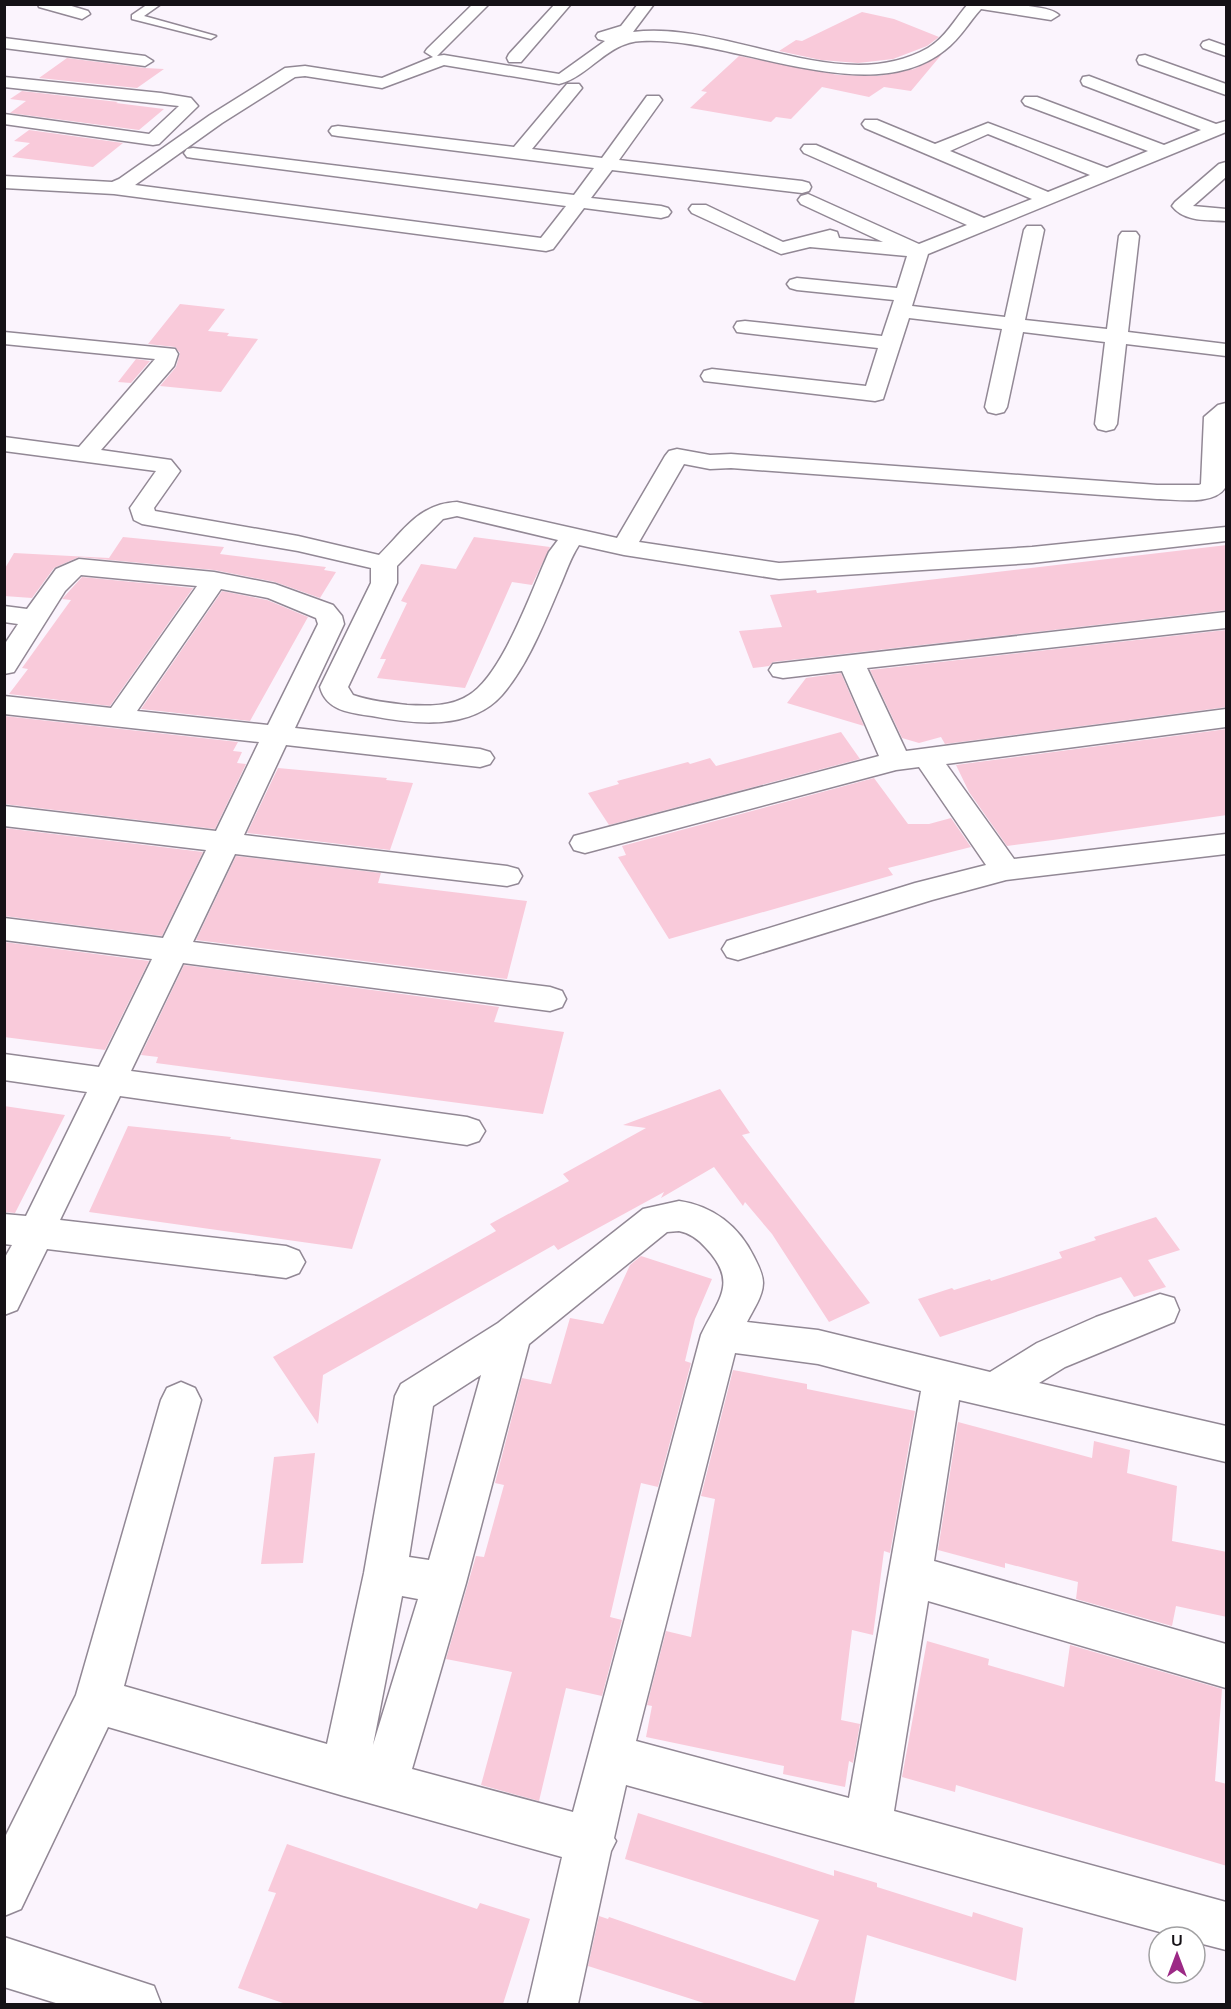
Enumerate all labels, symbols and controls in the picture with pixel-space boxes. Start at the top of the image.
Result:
north arrow [1147,1925,1207,1985]
text: U [1171,1930,1183,1952]

